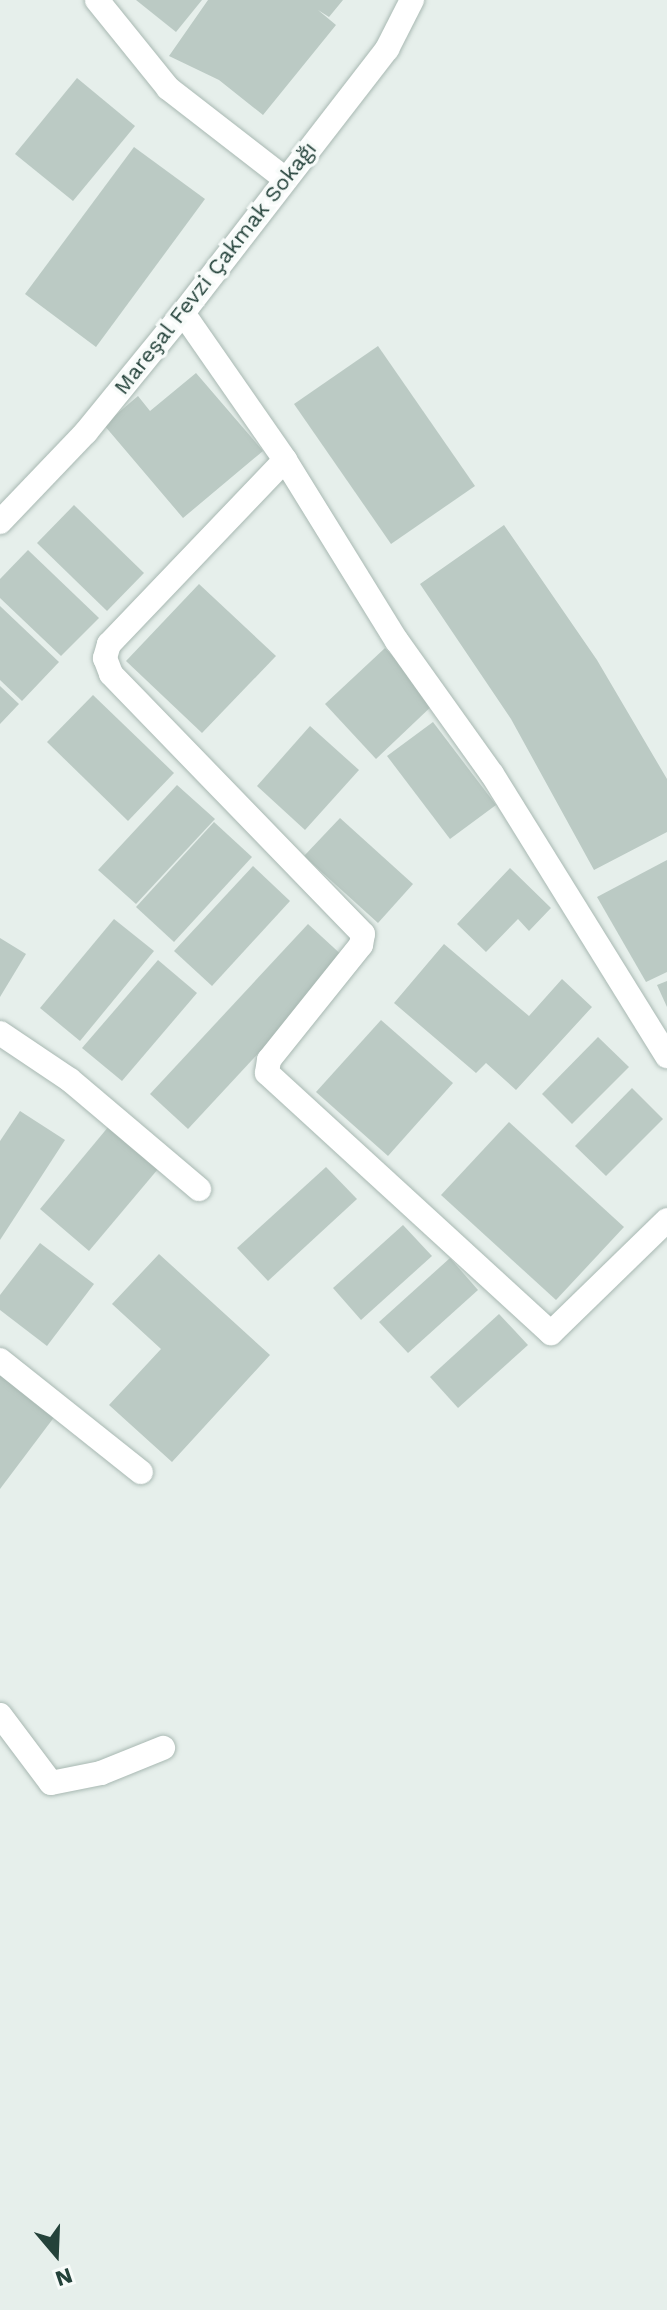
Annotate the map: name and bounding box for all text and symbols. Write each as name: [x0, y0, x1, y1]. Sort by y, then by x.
street label: Mareşal Fevzi Çakmak Sokağı: [108, 136, 322, 400]
north arrow: [16, 2214, 96, 2294]
text: N: [52, 2263, 76, 2292]

